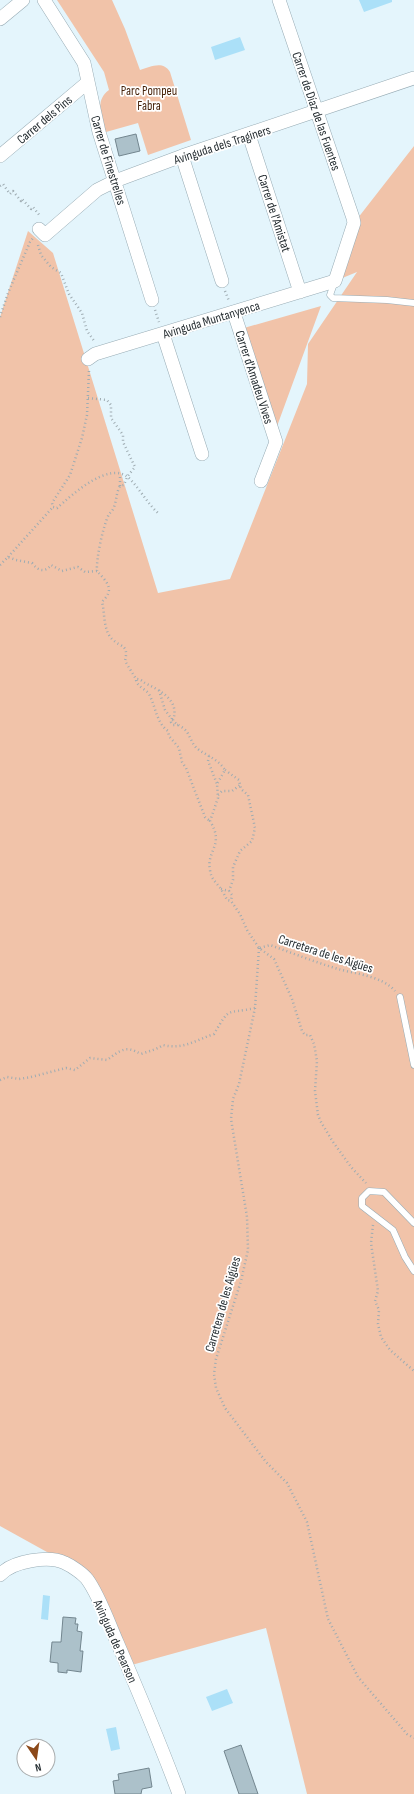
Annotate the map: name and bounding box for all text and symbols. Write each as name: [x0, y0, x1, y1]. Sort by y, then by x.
street label: Carrer de Díaz de las Fuentes: [288, 50, 344, 173]
park label: Parc Pompeu Fabra: [121, 83, 177, 114]
street label: Carrer dels Pins: [14, 92, 76, 148]
street label: Carrer de Finestrelles: [87, 114, 129, 207]
street label: Avinguda dels Traginers: [171, 122, 273, 168]
street label: Carrer de l'Amistat: [254, 172, 294, 254]
street label: Avinguda Muntanyenca: [160, 298, 262, 343]
street label: Carrer d'Amadeu Vives: [231, 329, 277, 426]
street label: Carretera de les Aigües: [276, 931, 375, 977]
street label: Carretera de les Aigües: [202, 1254, 244, 1354]
street label: Avinguda de Pearson: [89, 1597, 141, 1685]
north arrow: [16, 1738, 56, 1778]
text: N: [34, 1760, 42, 1774]

